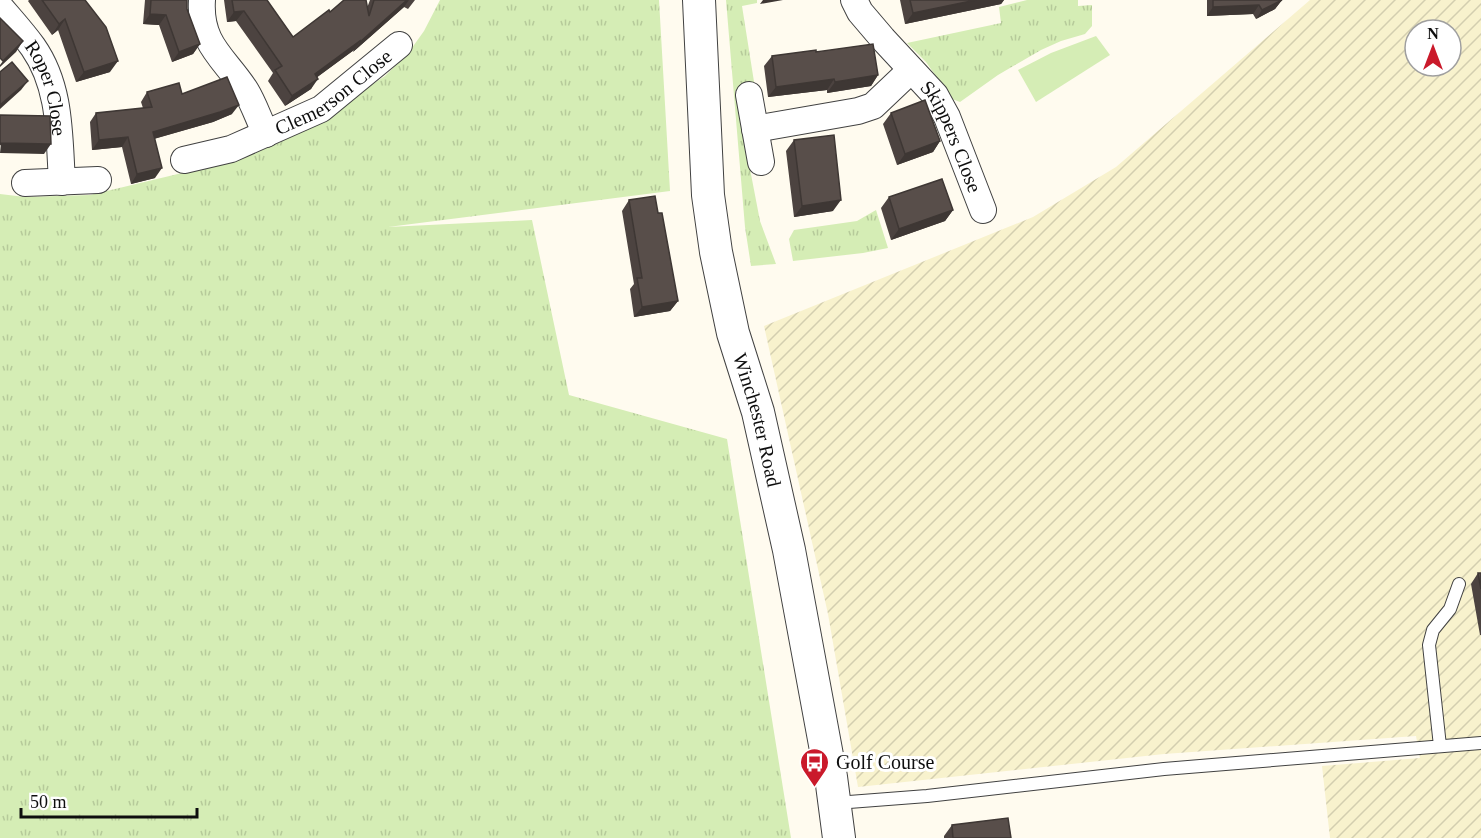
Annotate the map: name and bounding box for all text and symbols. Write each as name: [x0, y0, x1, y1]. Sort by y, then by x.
north arrow: [1403, 18, 1463, 78]
text: N: [1427, 25, 1439, 42]
street label: Roper Close: [21, 36, 70, 137]
street label: Clemerson Close: [271, 45, 396, 139]
street label: Skippers Close: [916, 76, 986, 196]
street label: Winchester Road: [729, 350, 785, 489]
bus stop icon: Golf Course: [799, 746, 831, 788]
place label: Golf Course: [836, 751, 934, 773]
scale bar: [21, 781, 196, 819]
text: 50 m: [30, 792, 67, 812]

